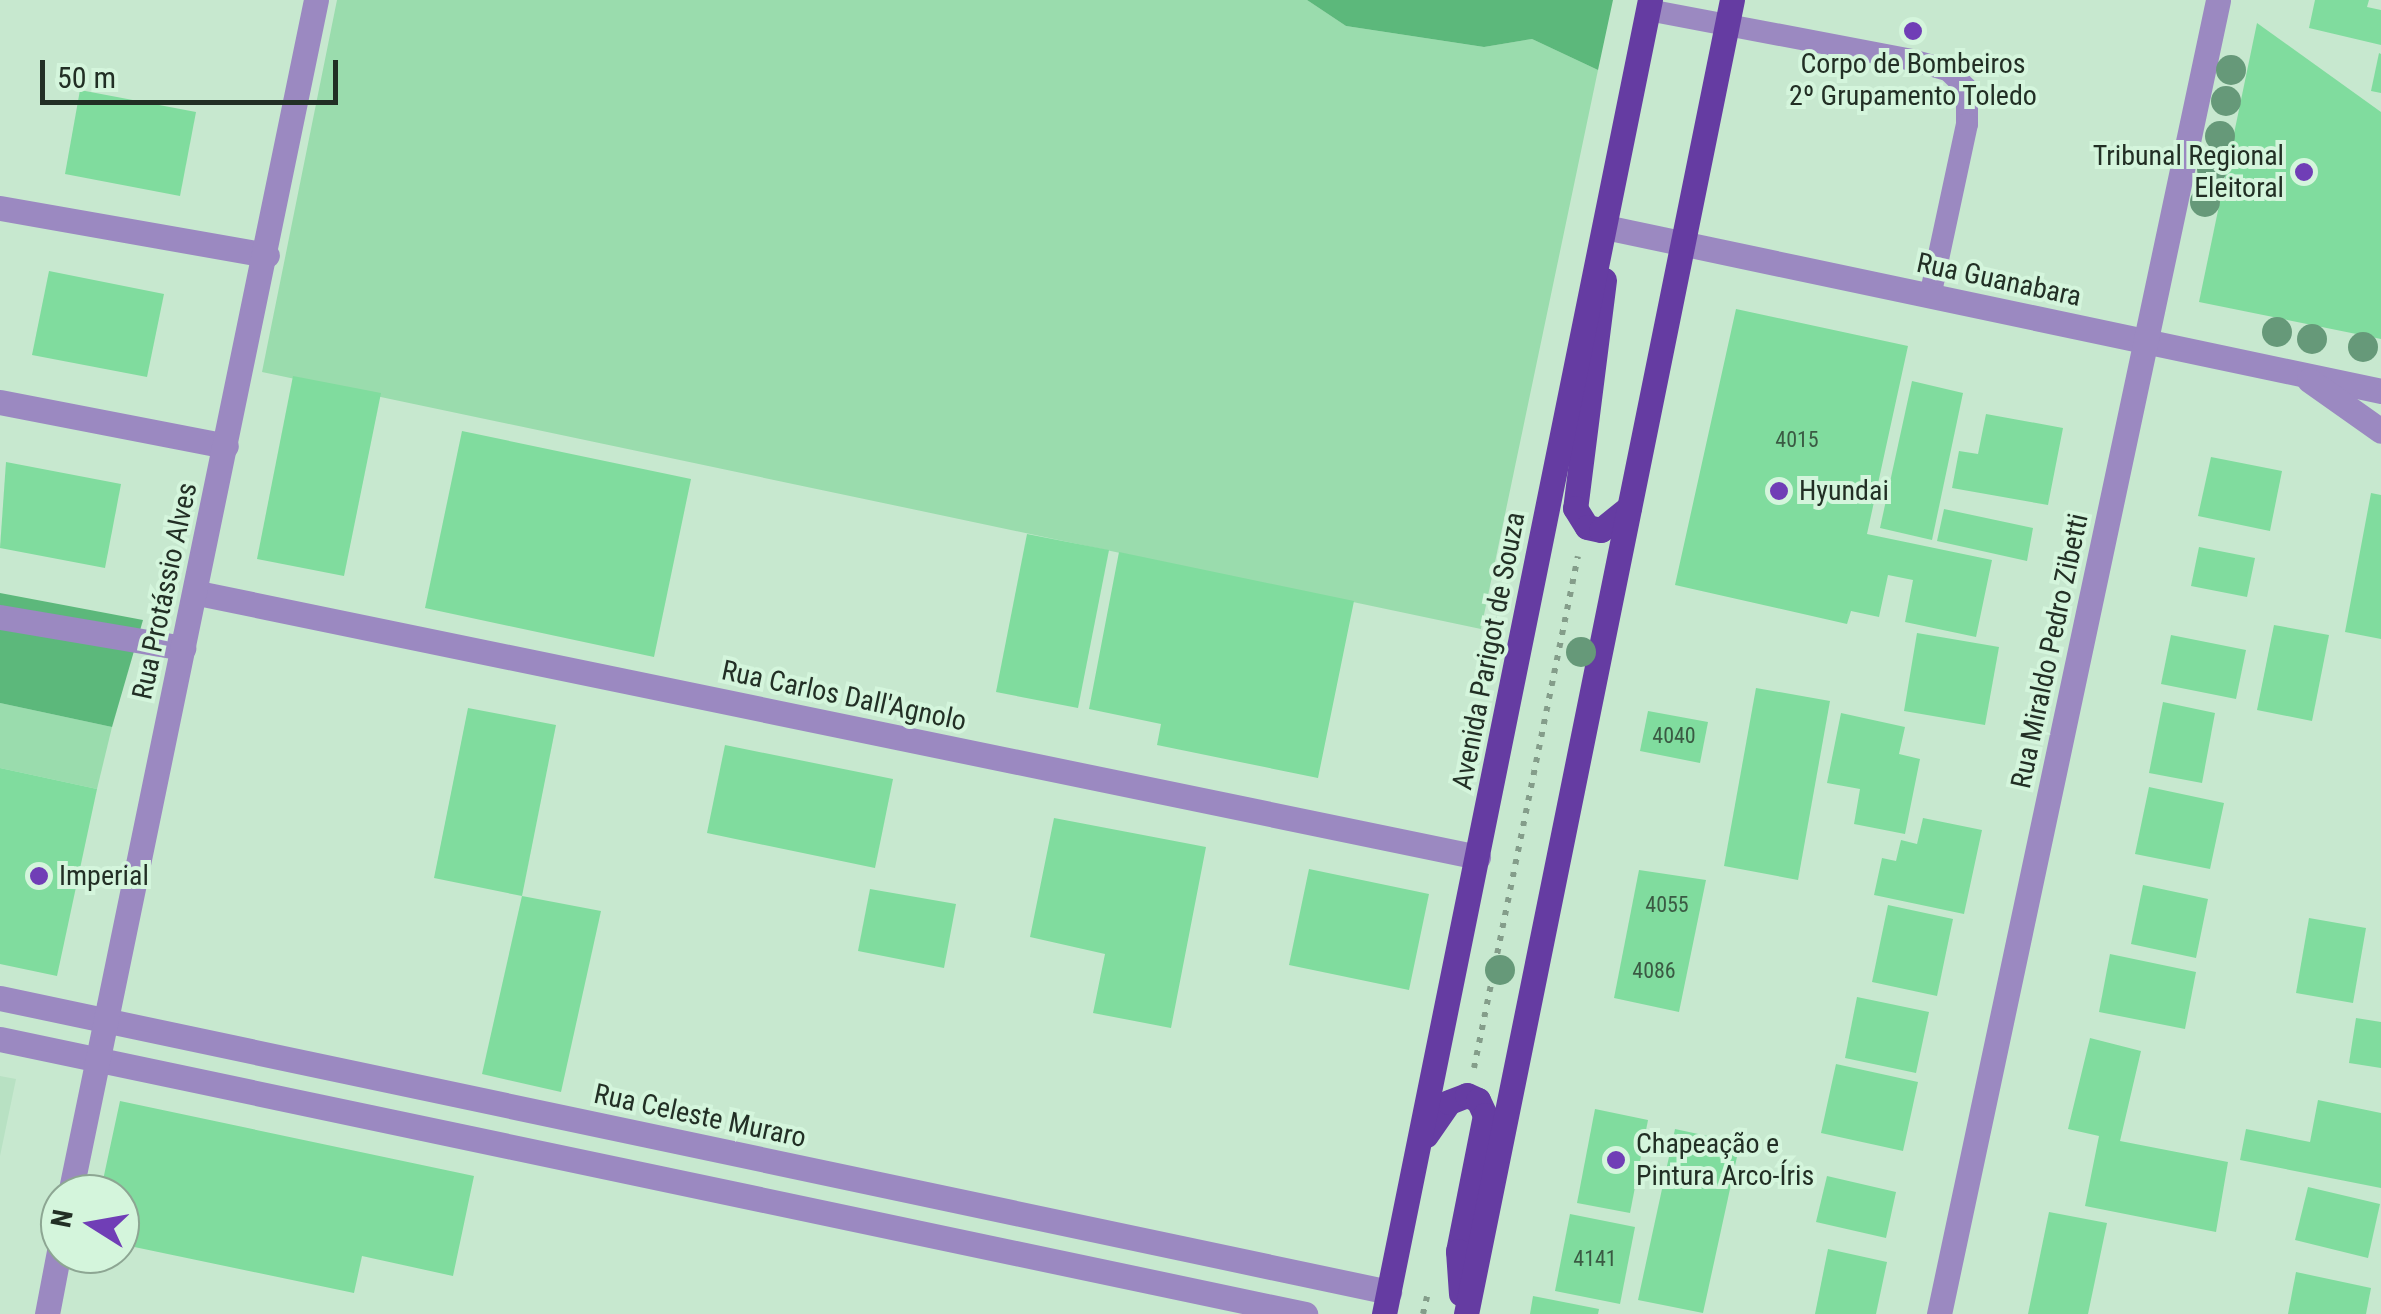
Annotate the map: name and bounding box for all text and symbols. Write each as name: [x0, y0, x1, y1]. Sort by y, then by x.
marker: Corpo de Bombeiros 2º Grupamento Toledo: [1902, 20, 1924, 42]
scale bar: [45, 40, 342, 102]
place label: Corpo de Bombeiros 2º Grupamento Toledo: [1789, 47, 2037, 113]
text: 50 m: [57, 60, 116, 95]
place label: Tribunal Regional Eleitoral: [2093, 139, 2284, 205]
marker: Tribunal Regional Eleitoral: [2293, 161, 2315, 183]
street label: Rua Guanabara: [1914, 246, 2084, 314]
house number: 4015: [1775, 427, 1819, 453]
place label: Hyundai: [1799, 474, 1889, 508]
street label: Rua Protássio Alves: [126, 480, 204, 702]
marker: Hyundai: [1768, 480, 1790, 502]
street label: Avenida Parigot de Souza: [1446, 510, 1532, 792]
street label: Rua Miraldo Pedro Zibetti: [2004, 511, 2096, 791]
street label: Rua Carlos Dall'Agnolo: [719, 654, 969, 738]
house number: 4040: [1652, 723, 1696, 749]
place label: Imperial: [59, 859, 149, 893]
marker: Imperial: [28, 865, 50, 887]
house number: 4055: [1645, 892, 1689, 918]
house number: 4086: [1632, 958, 1676, 984]
street label: Rua Celeste Muraro: [591, 1077, 809, 1155]
place label: Chapeação e Pintura Arco-Íris: [1636, 1127, 1814, 1193]
marker: Chapeação e Pintura Arco-Íris: [1605, 1149, 1627, 1171]
north arrow: [40, 1174, 140, 1274]
text: N: [44, 1207, 80, 1230]
house number: 4141: [1573, 1246, 1617, 1272]

